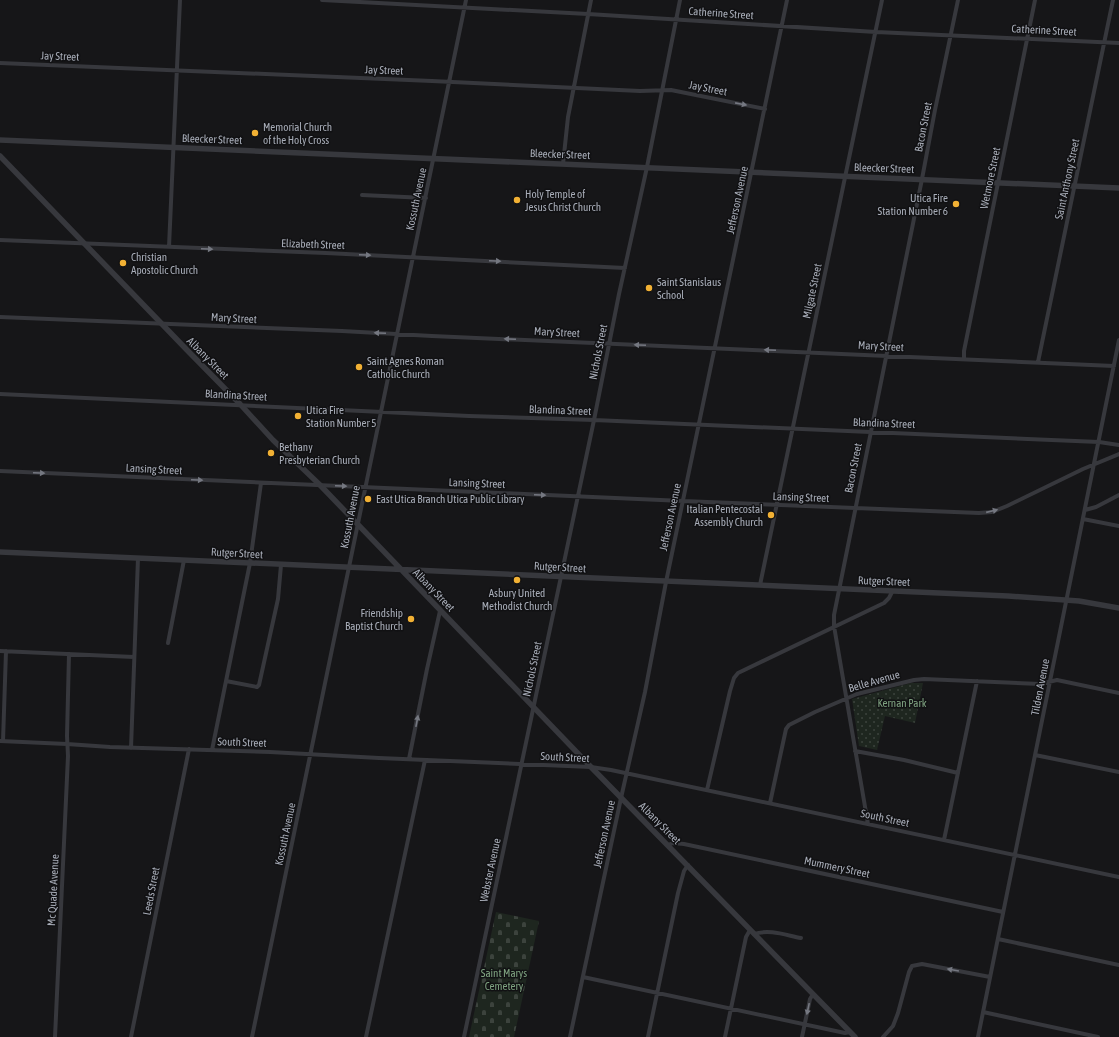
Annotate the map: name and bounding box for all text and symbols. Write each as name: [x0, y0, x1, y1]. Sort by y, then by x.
street label: Catherine Street: [688, 5, 754, 21]
street label: Catherine Street: [1011, 22, 1077, 38]
street label: Jay Street: [40, 49, 80, 63]
street label: Jay Street: [364, 63, 404, 77]
street label: Jay Street: [688, 78, 728, 98]
one-way arrow: [735, 101, 747, 107]
street label: Bacon Street: [912, 101, 934, 153]
place label: Memorial Church of the Holy Cross: [263, 121, 332, 146]
marker: Memorial Church of the Holy Cross: [250, 128, 260, 138]
street label: Bleecker Street: [182, 132, 242, 146]
street label: Saint Anthony Street: [1053, 138, 1081, 220]
street label: Wetmore Street: [978, 146, 1002, 210]
street label: Bleecker Street: [530, 147, 590, 161]
street label: Bleecker Street: [854, 161, 914, 175]
street label: Jefferson Avenue: [724, 165, 750, 235]
street label: Kossuth Avenue: [403, 167, 429, 231]
place label: Holy Temple of Jesus Christ Church: [525, 188, 601, 213]
place label: Utica Fire Station Number 6: [878, 192, 948, 217]
marker: Holy Temple of Jesus Christ Church: [512, 195, 522, 205]
marker: Utica Fire Station Number 6: [951, 199, 961, 209]
street label: Elizabeth Street: [281, 237, 345, 251]
one-way arrow: [201, 245, 213, 252]
place label: Christian Apostolic Church: [131, 251, 198, 276]
one-way arrow: [359, 252, 372, 258]
marker: Christian Apostolic Church: [118, 258, 128, 268]
one-way arrow: [489, 258, 502, 264]
street label: Milgate Street: [800, 262, 824, 320]
place label: Saint Stanislaus School: [657, 276, 721, 301]
marker: Saint Stanislaus School: [644, 283, 654, 293]
street label: Mary Street: [211, 311, 257, 325]
street label: Nichols Street: [587, 323, 609, 381]
street label: Mary Street: [534, 325, 580, 339]
one-way arrow: [374, 330, 386, 337]
street label: Albany Street: [185, 335, 231, 381]
one-way arrow: [504, 336, 516, 343]
street label: Mary Street: [858, 339, 904, 353]
one-way arrow: [633, 342, 646, 348]
one-way arrow: [764, 347, 776, 354]
place label: Saint Agnes Roman Catholic Church: [367, 355, 444, 380]
marker: Saint Agnes Roman Catholic Church: [354, 362, 364, 372]
street label: Blandina Street: [205, 387, 267, 403]
street label: Blandina Street: [529, 403, 591, 417]
place label: Utica Fire Station Number 5: [306, 404, 376, 429]
marker: Utica Fire Station Number 5: [293, 411, 303, 421]
street label: Blandina Street: [853, 416, 915, 430]
place label: Bethany Presbyterian Church: [279, 441, 360, 466]
street label: Bacon Street: [842, 442, 864, 494]
marker: Bethany Presbyterian Church: [266, 448, 276, 458]
street label: Lansing Street: [125, 462, 183, 476]
one-way arrow: [33, 469, 45, 476]
one-way arrow: [191, 476, 203, 483]
street label: Lansing Street: [448, 476, 506, 490]
street label: Jefferson Avenue: [657, 482, 683, 552]
one-way arrow: [335, 483, 347, 490]
street label: Kossuth Avenue: [338, 484, 362, 550]
street label: Lansing Street: [772, 490, 830, 504]
one-way arrow: [534, 492, 547, 498]
place label: East Utica Branch Utica Public Library: [376, 493, 525, 505]
marker: East Utica Branch Utica Public Library: [363, 494, 373, 504]
place label: Italian Pentecostal Assembly Church: [687, 503, 763, 528]
one-way arrow: [986, 507, 999, 513]
marker: Italian Pentecostal Assembly Church: [766, 510, 776, 520]
street label: Rutger Street: [211, 546, 263, 560]
street label: Rutger Street: [534, 560, 586, 574]
street label: Albany Street: [411, 566, 457, 614]
street label: Rutger Street: [858, 574, 910, 588]
marker: Asbury United Methodist Church: [512, 575, 522, 585]
place label: Asbury United Methodist Church: [482, 587, 552, 612]
place label: Friendship Baptist Church: [345, 607, 403, 632]
marker: Friendship Baptist Church: [406, 614, 416, 624]
street label: Nichols Street: [520, 640, 544, 698]
street label: Tilden Avenue: [1029, 658, 1051, 716]
street label: Belle Avenue: [847, 668, 901, 694]
park label: Kernan Park: [877, 697, 927, 709]
one-way arrow: [414, 715, 420, 727]
street label: South Street: [217, 735, 267, 749]
street label: South Street: [540, 750, 590, 764]
street label: Jefferson Avenue: [591, 799, 617, 869]
street label: Albany Street: [637, 800, 683, 846]
street label: Kossuth Avenue: [272, 802, 298, 866]
street label: South Street: [860, 807, 910, 829]
street label: Webster Avenue: [477, 837, 503, 903]
street label: Mc Quade Avenue: [45, 854, 61, 926]
street label: Mummery Street: [803, 854, 871, 880]
street label: Leeds Street: [140, 866, 162, 916]
park label: Saint Marys Cemetery: [481, 967, 527, 992]
one-way arrow: [947, 967, 959, 973]
one-way arrow: [804, 1003, 810, 1015]

